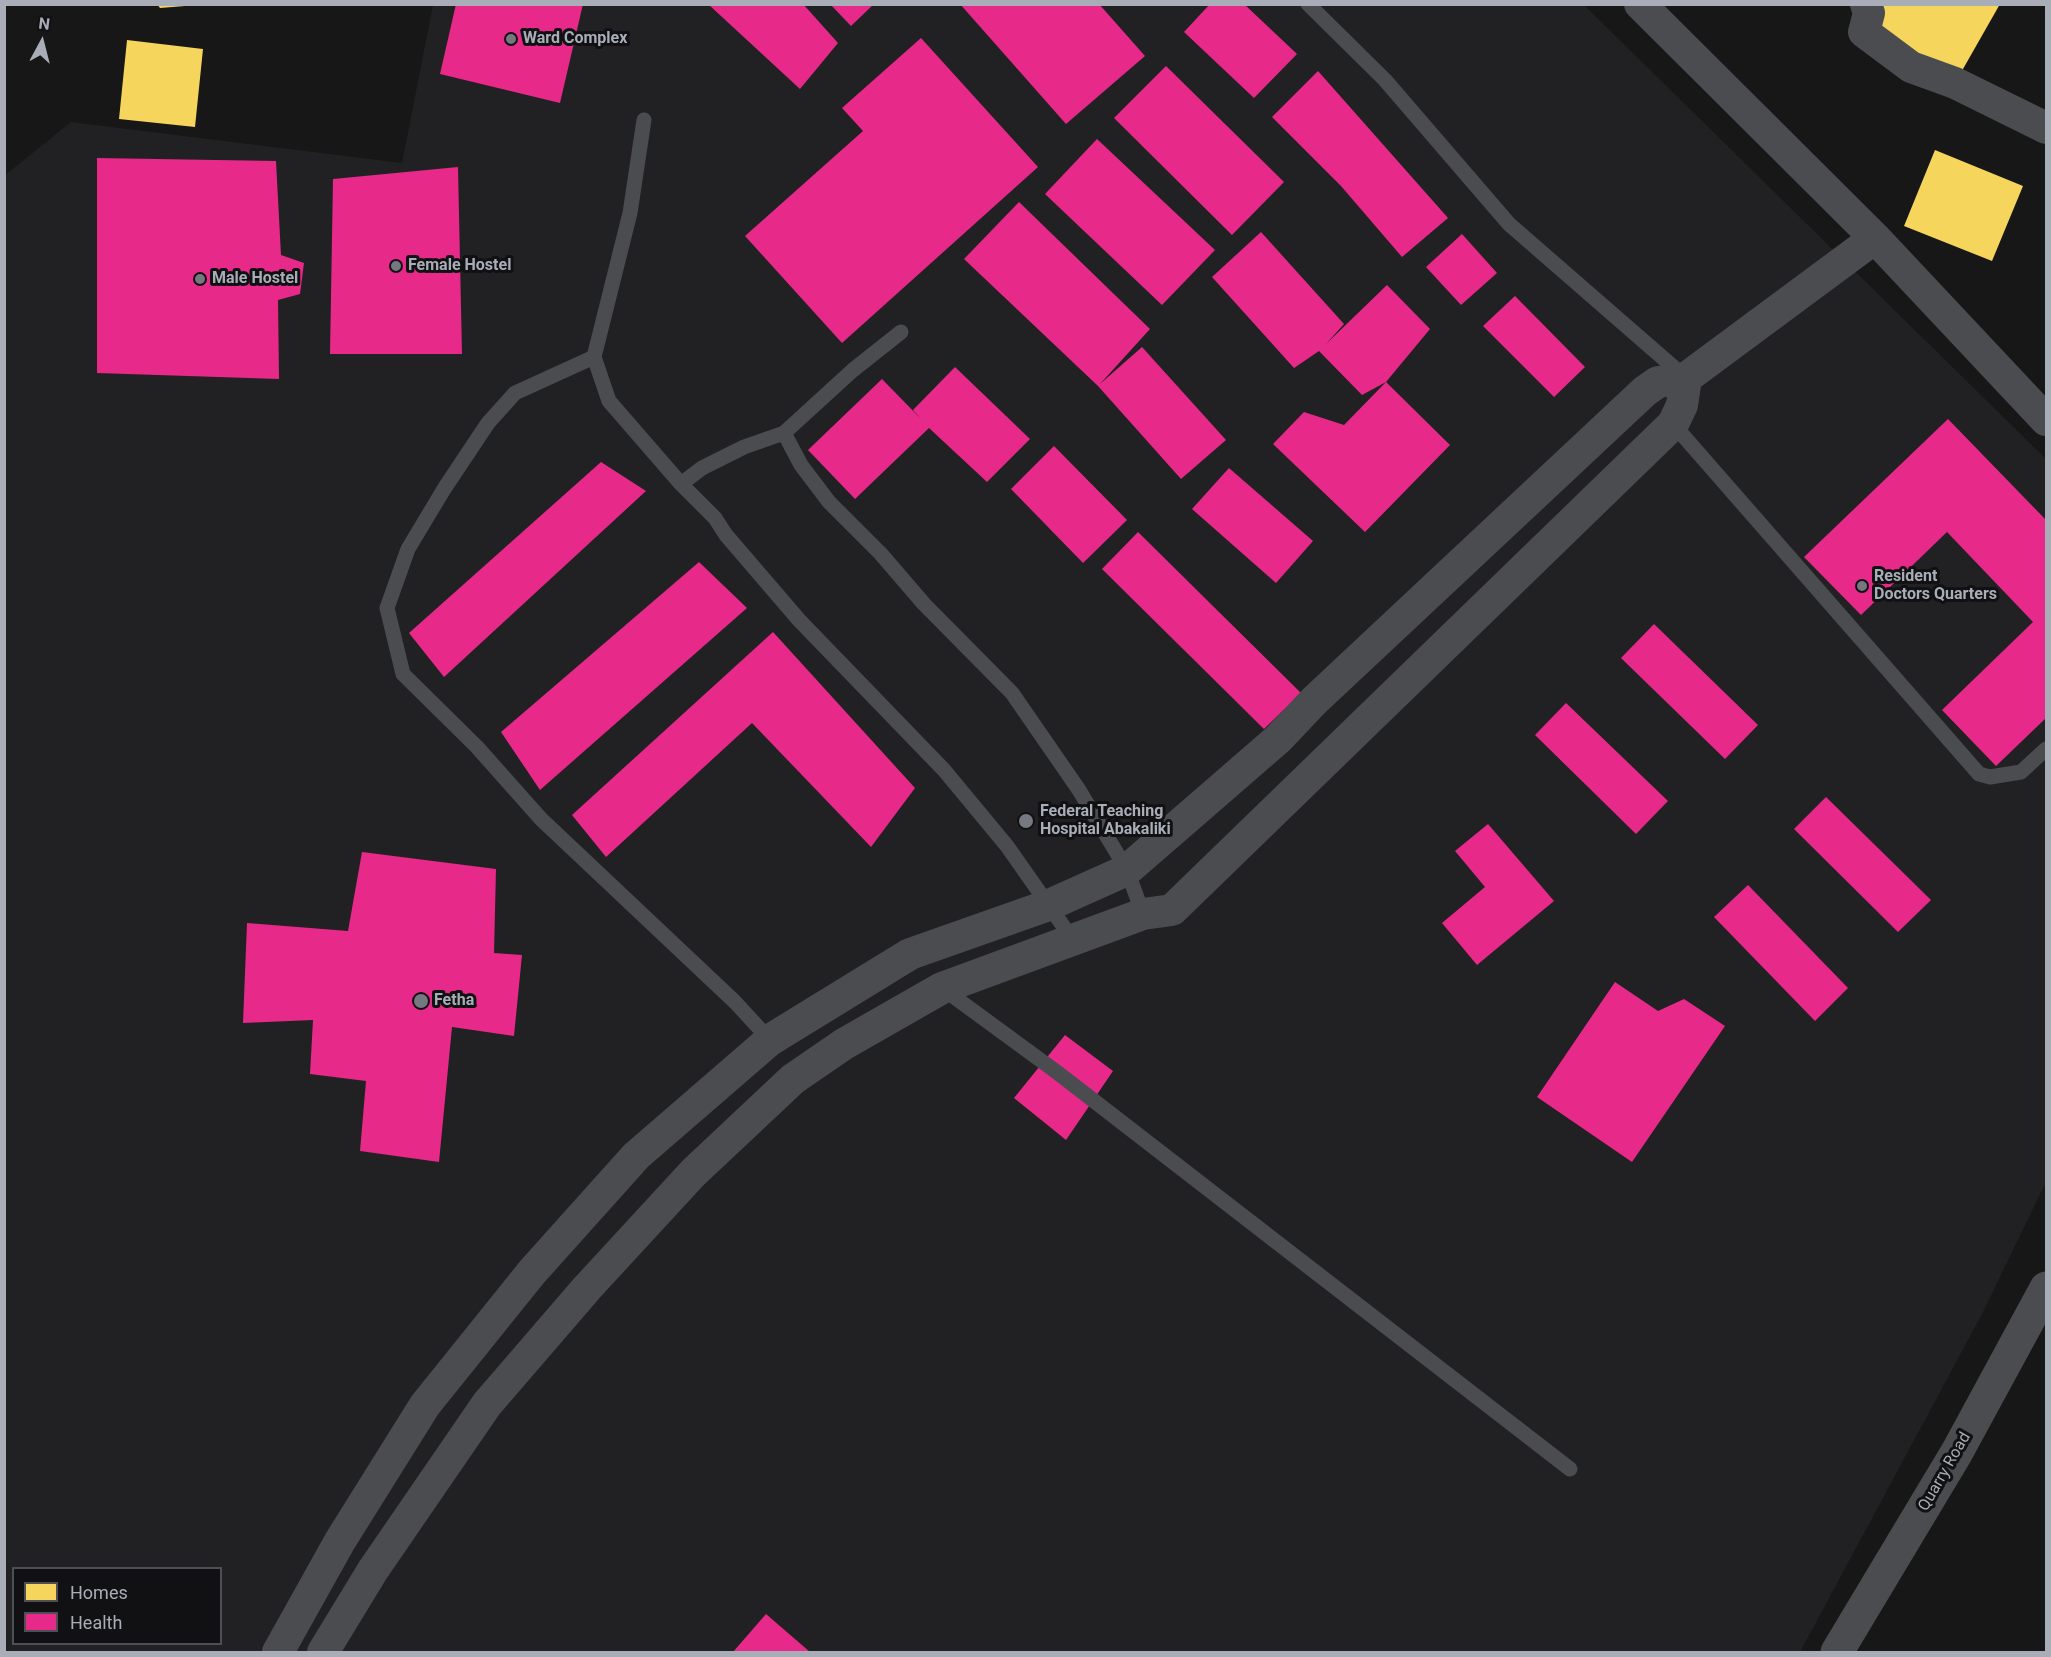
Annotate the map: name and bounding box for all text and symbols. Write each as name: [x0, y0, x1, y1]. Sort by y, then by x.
north arrow: [12, 12, 72, 72]
text: N: [37, 14, 51, 34]
place label: Ward Complex: [523, 29, 627, 49]
marker: Ward Complex: [504, 32, 518, 46]
place label: Female Hostel: [408, 256, 511, 276]
marker: Female Hostel: [389, 259, 403, 273]
place label: Male Hostel: [212, 269, 298, 289]
marker: Male Hostel: [193, 272, 207, 286]
place label: Resident Doctors Quarters: [1874, 567, 1997, 605]
marker: Resident Doctors Quarters: [1855, 579, 1869, 593]
place label: Federal Teaching Hospital Abakaliki: [1040, 802, 1171, 840]
marker: Federal Teaching Hospital Abakaliki: [1017, 812, 1035, 830]
place label: Fetha: [434, 991, 474, 1011]
marker: Fetha: [412, 992, 430, 1010]
street label: Quarry Road: [1915, 1429, 1975, 1515]
legend: [12, 1567, 222, 1645]
text: Homes: [70, 1582, 128, 1603]
text: Health: [70, 1612, 122, 1633]

